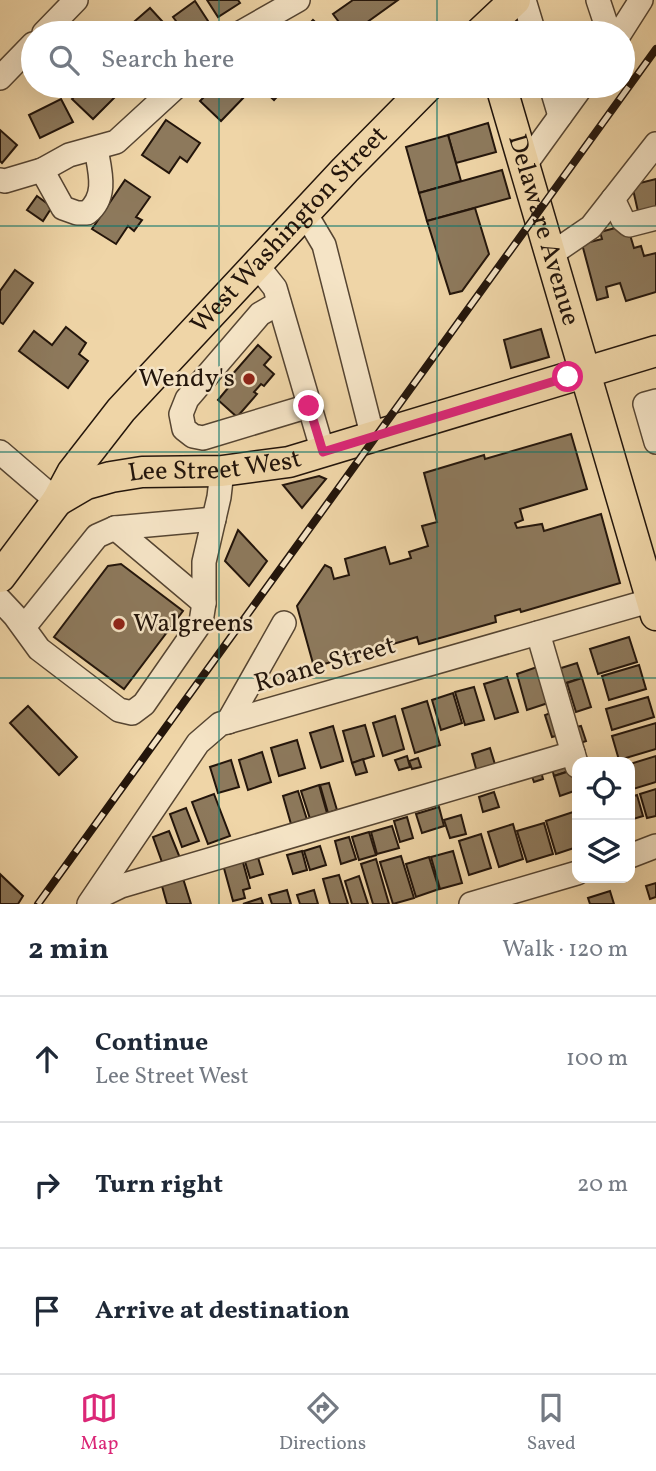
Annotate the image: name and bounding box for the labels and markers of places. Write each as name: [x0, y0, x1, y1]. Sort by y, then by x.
place label: Wendy's: [138, 361, 235, 397]
marker: Wendy's: [241, 371, 257, 387]
place label: Walgreens: [133, 606, 253, 642]
marker: Walgreens: [111, 616, 127, 632]

